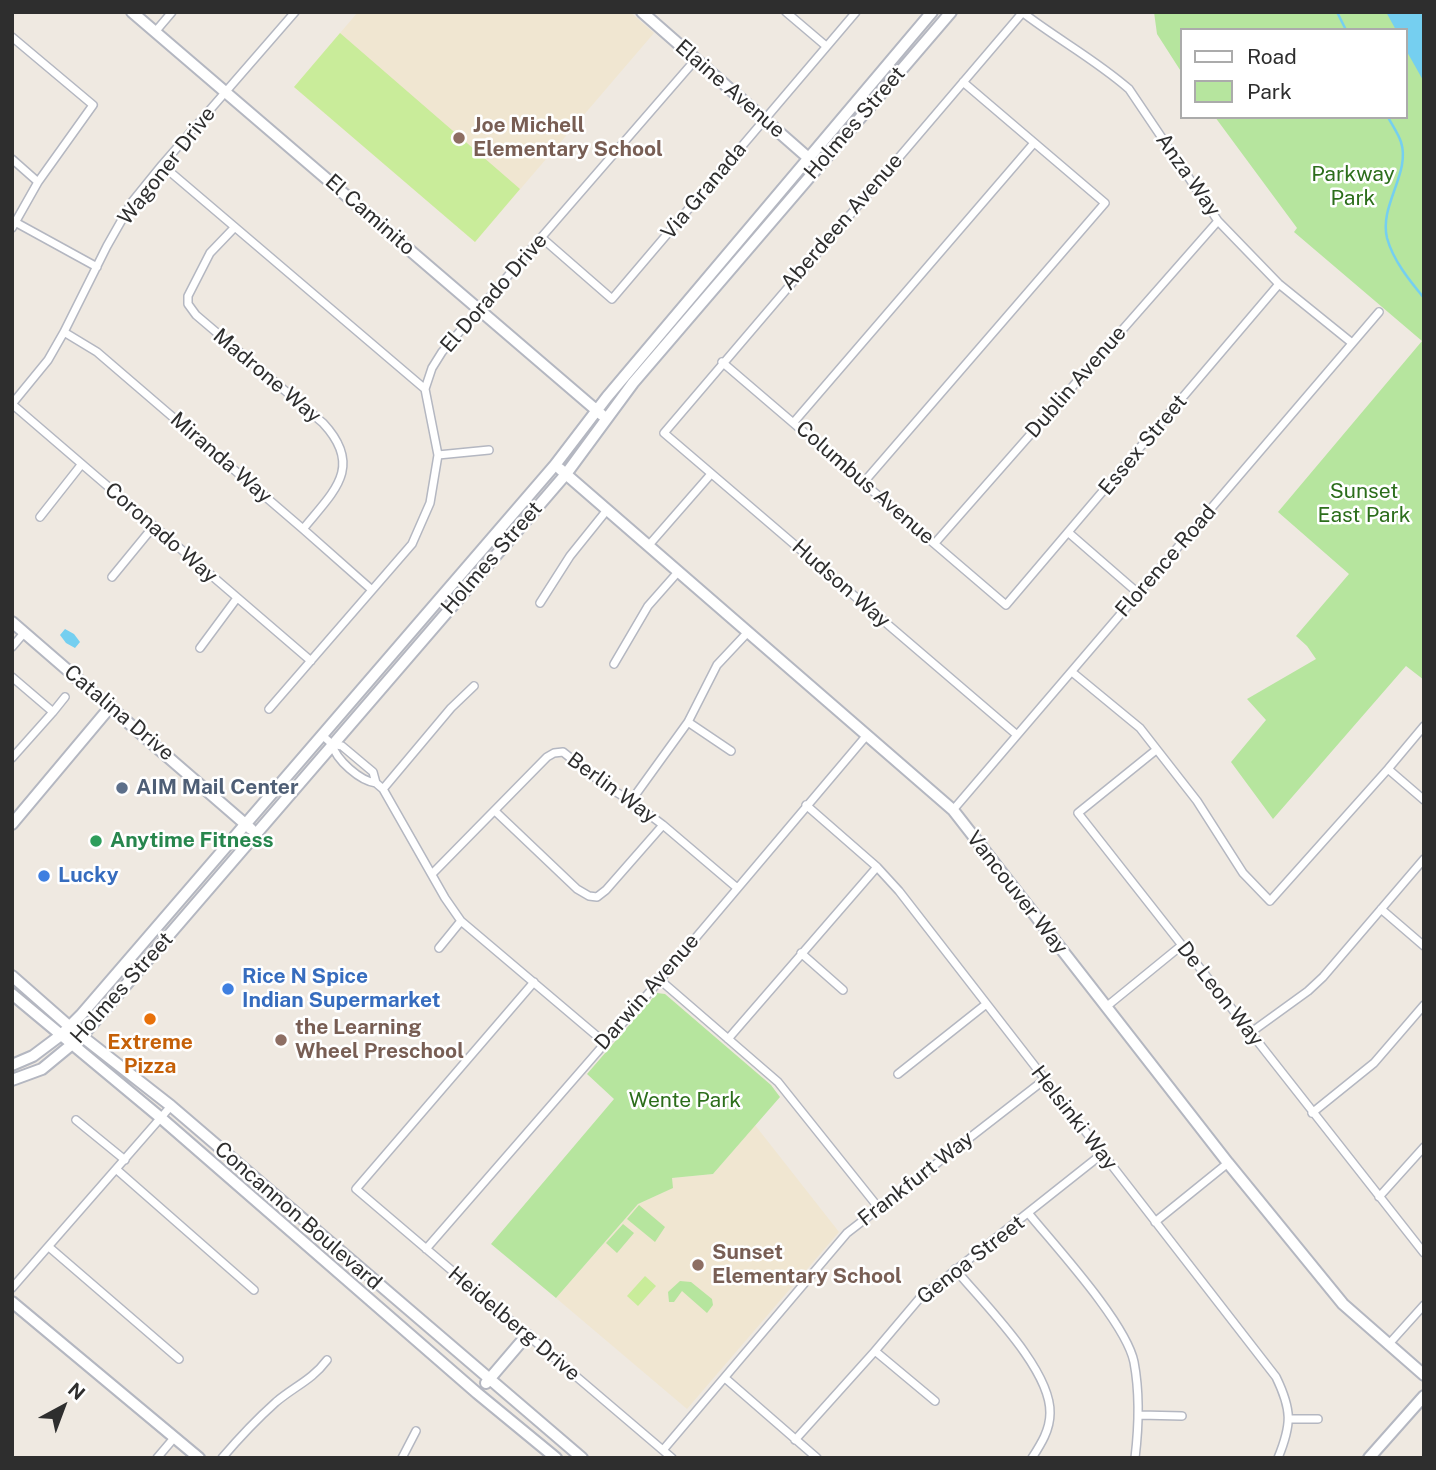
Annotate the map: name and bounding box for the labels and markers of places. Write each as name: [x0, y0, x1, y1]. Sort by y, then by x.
place label: Joe Michell Elementary School: [473, 113, 663, 163]
marker: Joe Michell Elementary School: [451, 130, 467, 146]
place label: AIM Mail Center: [136, 775, 299, 801]
marker: AIM Mail Center: [114, 780, 130, 796]
place label: Anytime Fitness: [110, 828, 273, 854]
marker: Anytime Fitness: [88, 833, 104, 849]
place label: Lucky: [58, 863, 119, 889]
marker: Lucky: [36, 868, 52, 884]
place label: Rice N Spice Indian Supermarket: [242, 964, 440, 1014]
marker: Rice N Spice Indian Supermarket: [220, 981, 236, 997]
marker: Extreme Pizza: [142, 1011, 158, 1027]
place label: the Learning Wheel Preschool: [295, 1015, 464, 1065]
place label: Extreme Pizza: [107, 1030, 193, 1080]
marker: the Learning Wheel Preschool: [273, 1032, 289, 1048]
place label: Sunset Elementary School: [712, 1240, 902, 1290]
marker: Sunset Elementary School: [690, 1257, 706, 1273]

